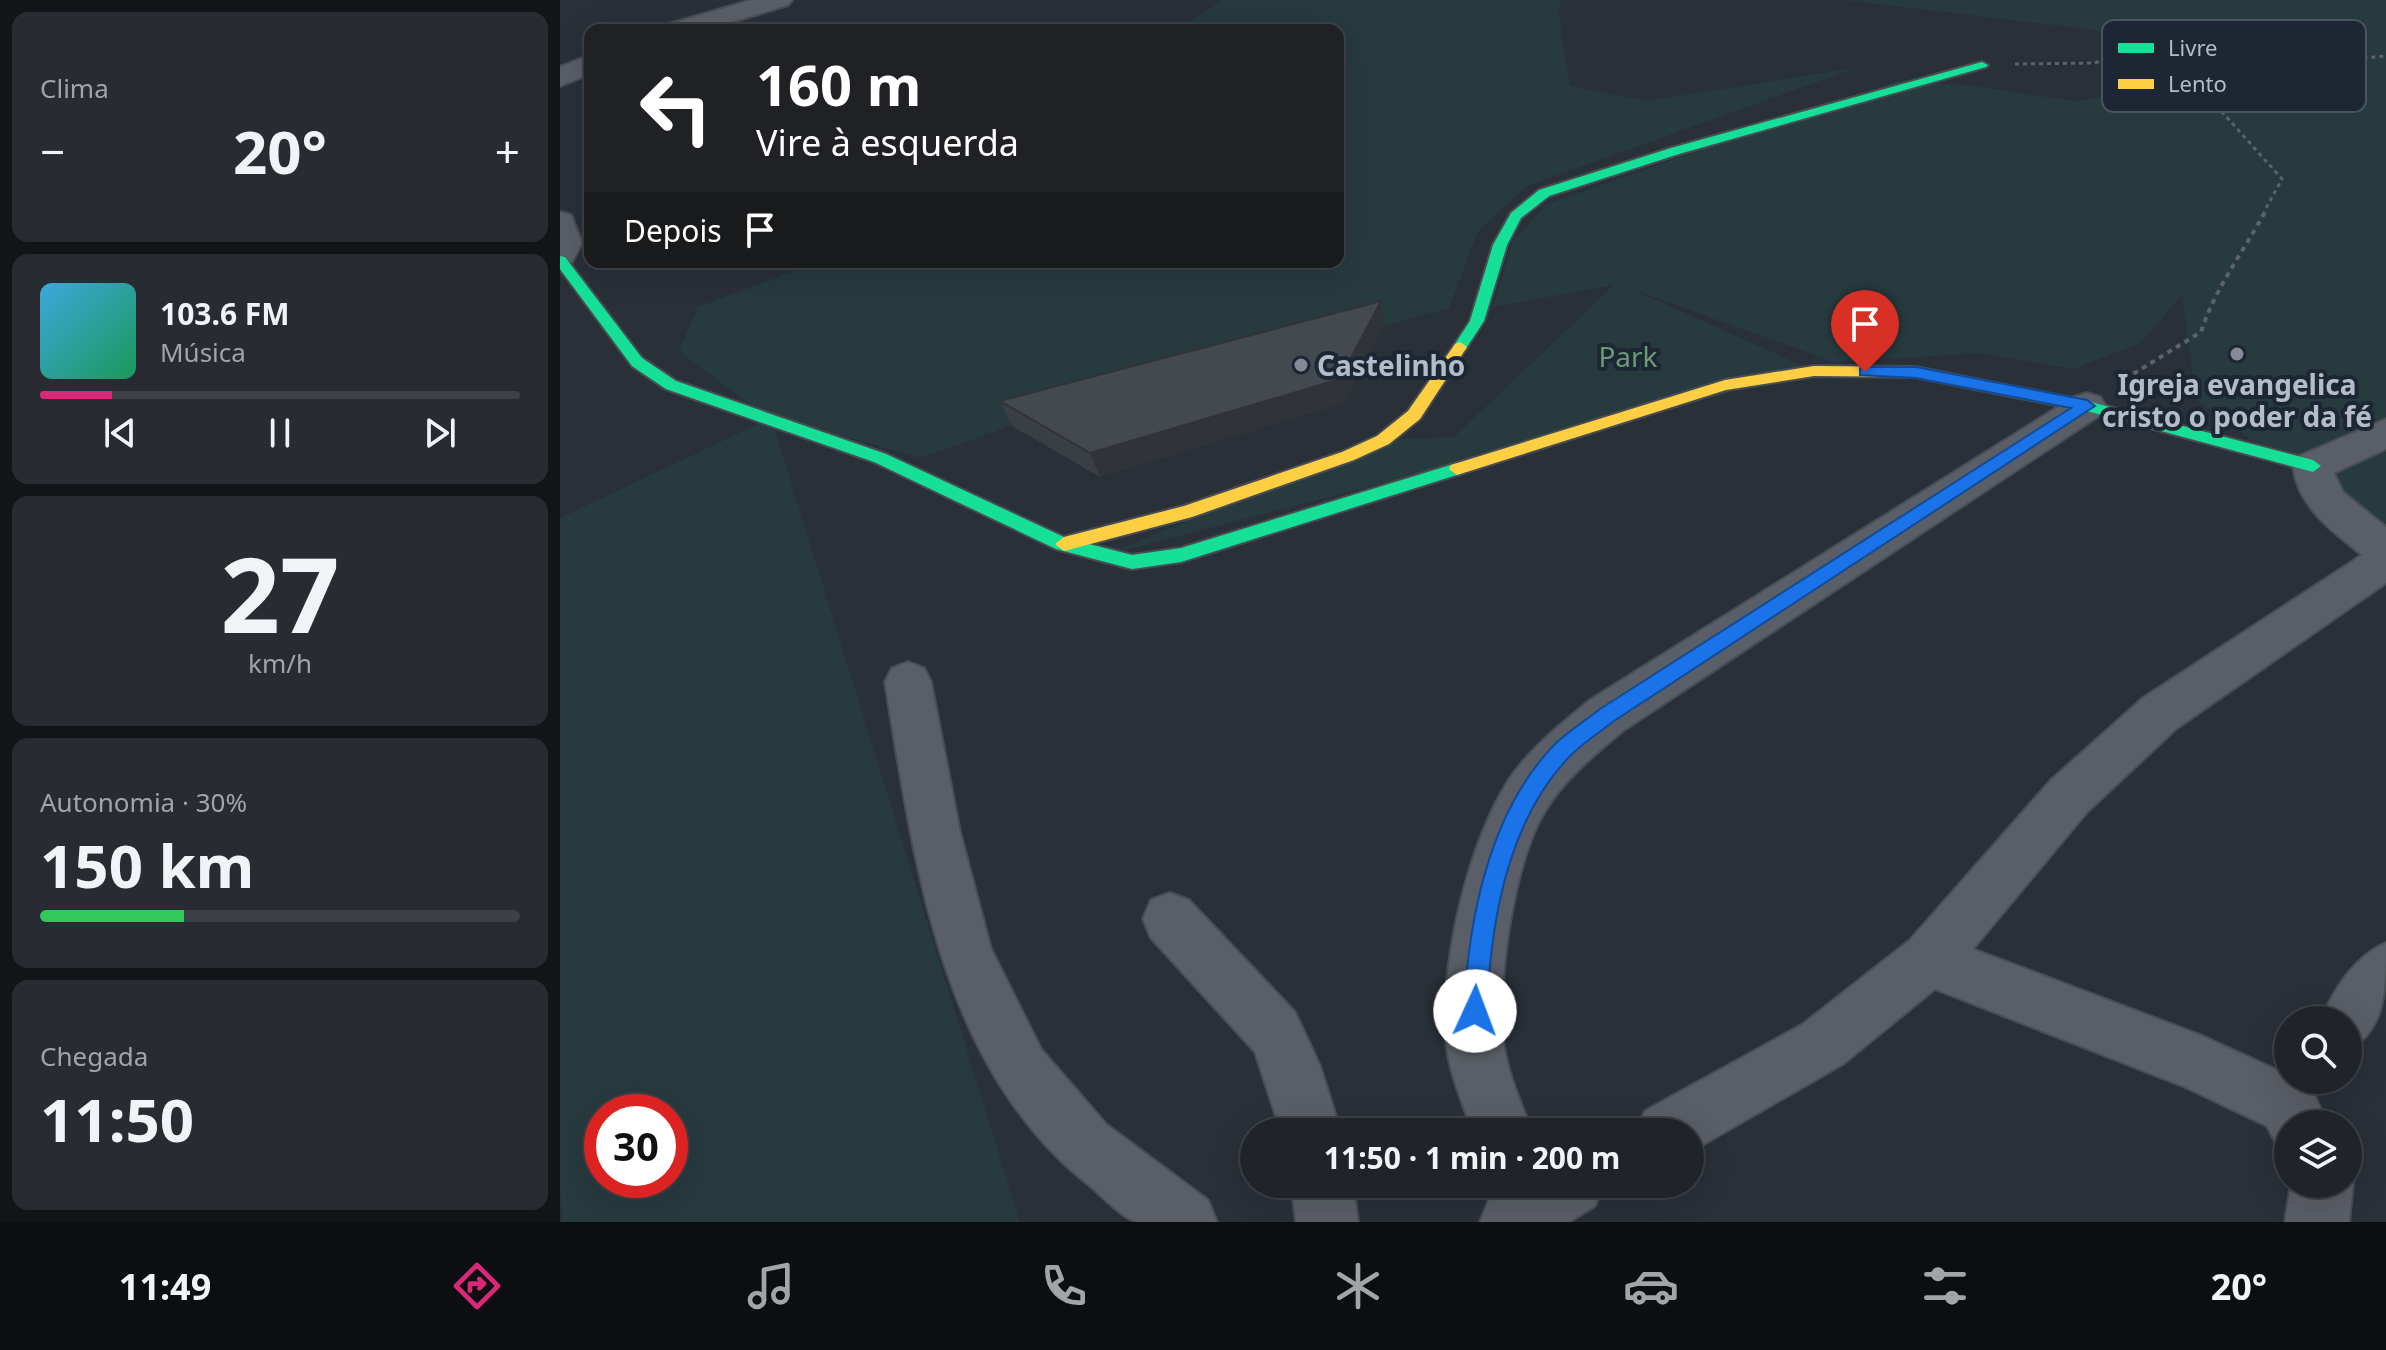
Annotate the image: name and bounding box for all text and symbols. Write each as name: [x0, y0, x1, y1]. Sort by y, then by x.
legend: [2102, 20, 2366, 112]
text: Livre: [2168, 32, 2217, 62]
text: 160 m: [756, 46, 921, 122]
icon: left: [624, 56, 728, 160]
text: Lento: [2168, 68, 2227, 98]
text: Clima: [40, 70, 109, 106]
text: 20°: [233, 110, 327, 192]
text: Vire à esquerda: [756, 118, 1019, 167]
text: −: [40, 121, 65, 181]
text: +: [495, 121, 520, 181]
icon: arrive: [738, 208, 782, 252]
text: Depois: [624, 210, 722, 251]
pin: [1831, 290, 1899, 372]
text: 103.6 FM: [160, 293, 290, 334]
icon: arrive: [1843, 302, 1887, 346]
text: Música: [160, 334, 246, 370]
park label: Park: [1598, 337, 1658, 375]
marker: Igreja evangelica cristo o poder da fé: [2228, 345, 2246, 363]
place label: Castelinho: [1317, 346, 1465, 384]
marker: Castelinho: [1292, 356, 1310, 374]
place label: Igreja evangelica cristo o poder da fé: [2102, 365, 2372, 435]
icon: previous: [98, 411, 142, 455]
icon: pause: [258, 411, 302, 455]
icon: next: [418, 411, 462, 455]
text: 27: [221, 522, 339, 663]
text: km/h: [248, 645, 312, 681]
text: Autonomia · 30%: [40, 784, 247, 820]
text: 150 km: [40, 824, 254, 906]
position arrow: [1433, 969, 1517, 1053]
map controls: [2274, 1006, 2362, 1198]
button: search: [2274, 1006, 2362, 1094]
text: Chegada: [40, 1038, 148, 1074]
text: 11:50: [40, 1078, 194, 1160]
speed limit sign: 30: [584, 1094, 688, 1198]
button: layers: [2274, 1110, 2362, 1198]
text: 11:50 · 1 min · 200 m: [1324, 1137, 1620, 1178]
icon: directions: [449, 1258, 505, 1314]
icon: music: [743, 1258, 799, 1314]
icon: phone: [1036, 1258, 1092, 1314]
icon: climate: [1330, 1258, 1386, 1314]
icon: car: [1623, 1258, 1679, 1314]
icon: filters: [1917, 1258, 1973, 1314]
text: 11:49: [119, 1262, 211, 1311]
text: 20°: [2211, 1262, 2267, 1311]

